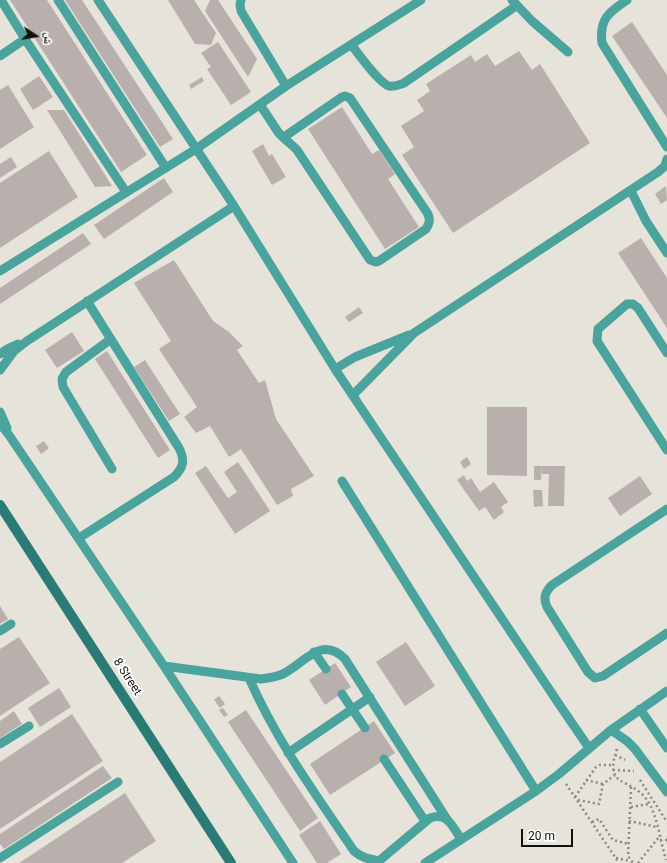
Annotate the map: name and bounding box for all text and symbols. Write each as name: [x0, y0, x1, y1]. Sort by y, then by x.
north arrow: [16, 16, 56, 56]
text: ش: [41, 32, 56, 46]
street label: 8 Street: [110, 656, 144, 698]
scale bar: [523, 821, 575, 847]
text: 20 m: [528, 829, 555, 843]

